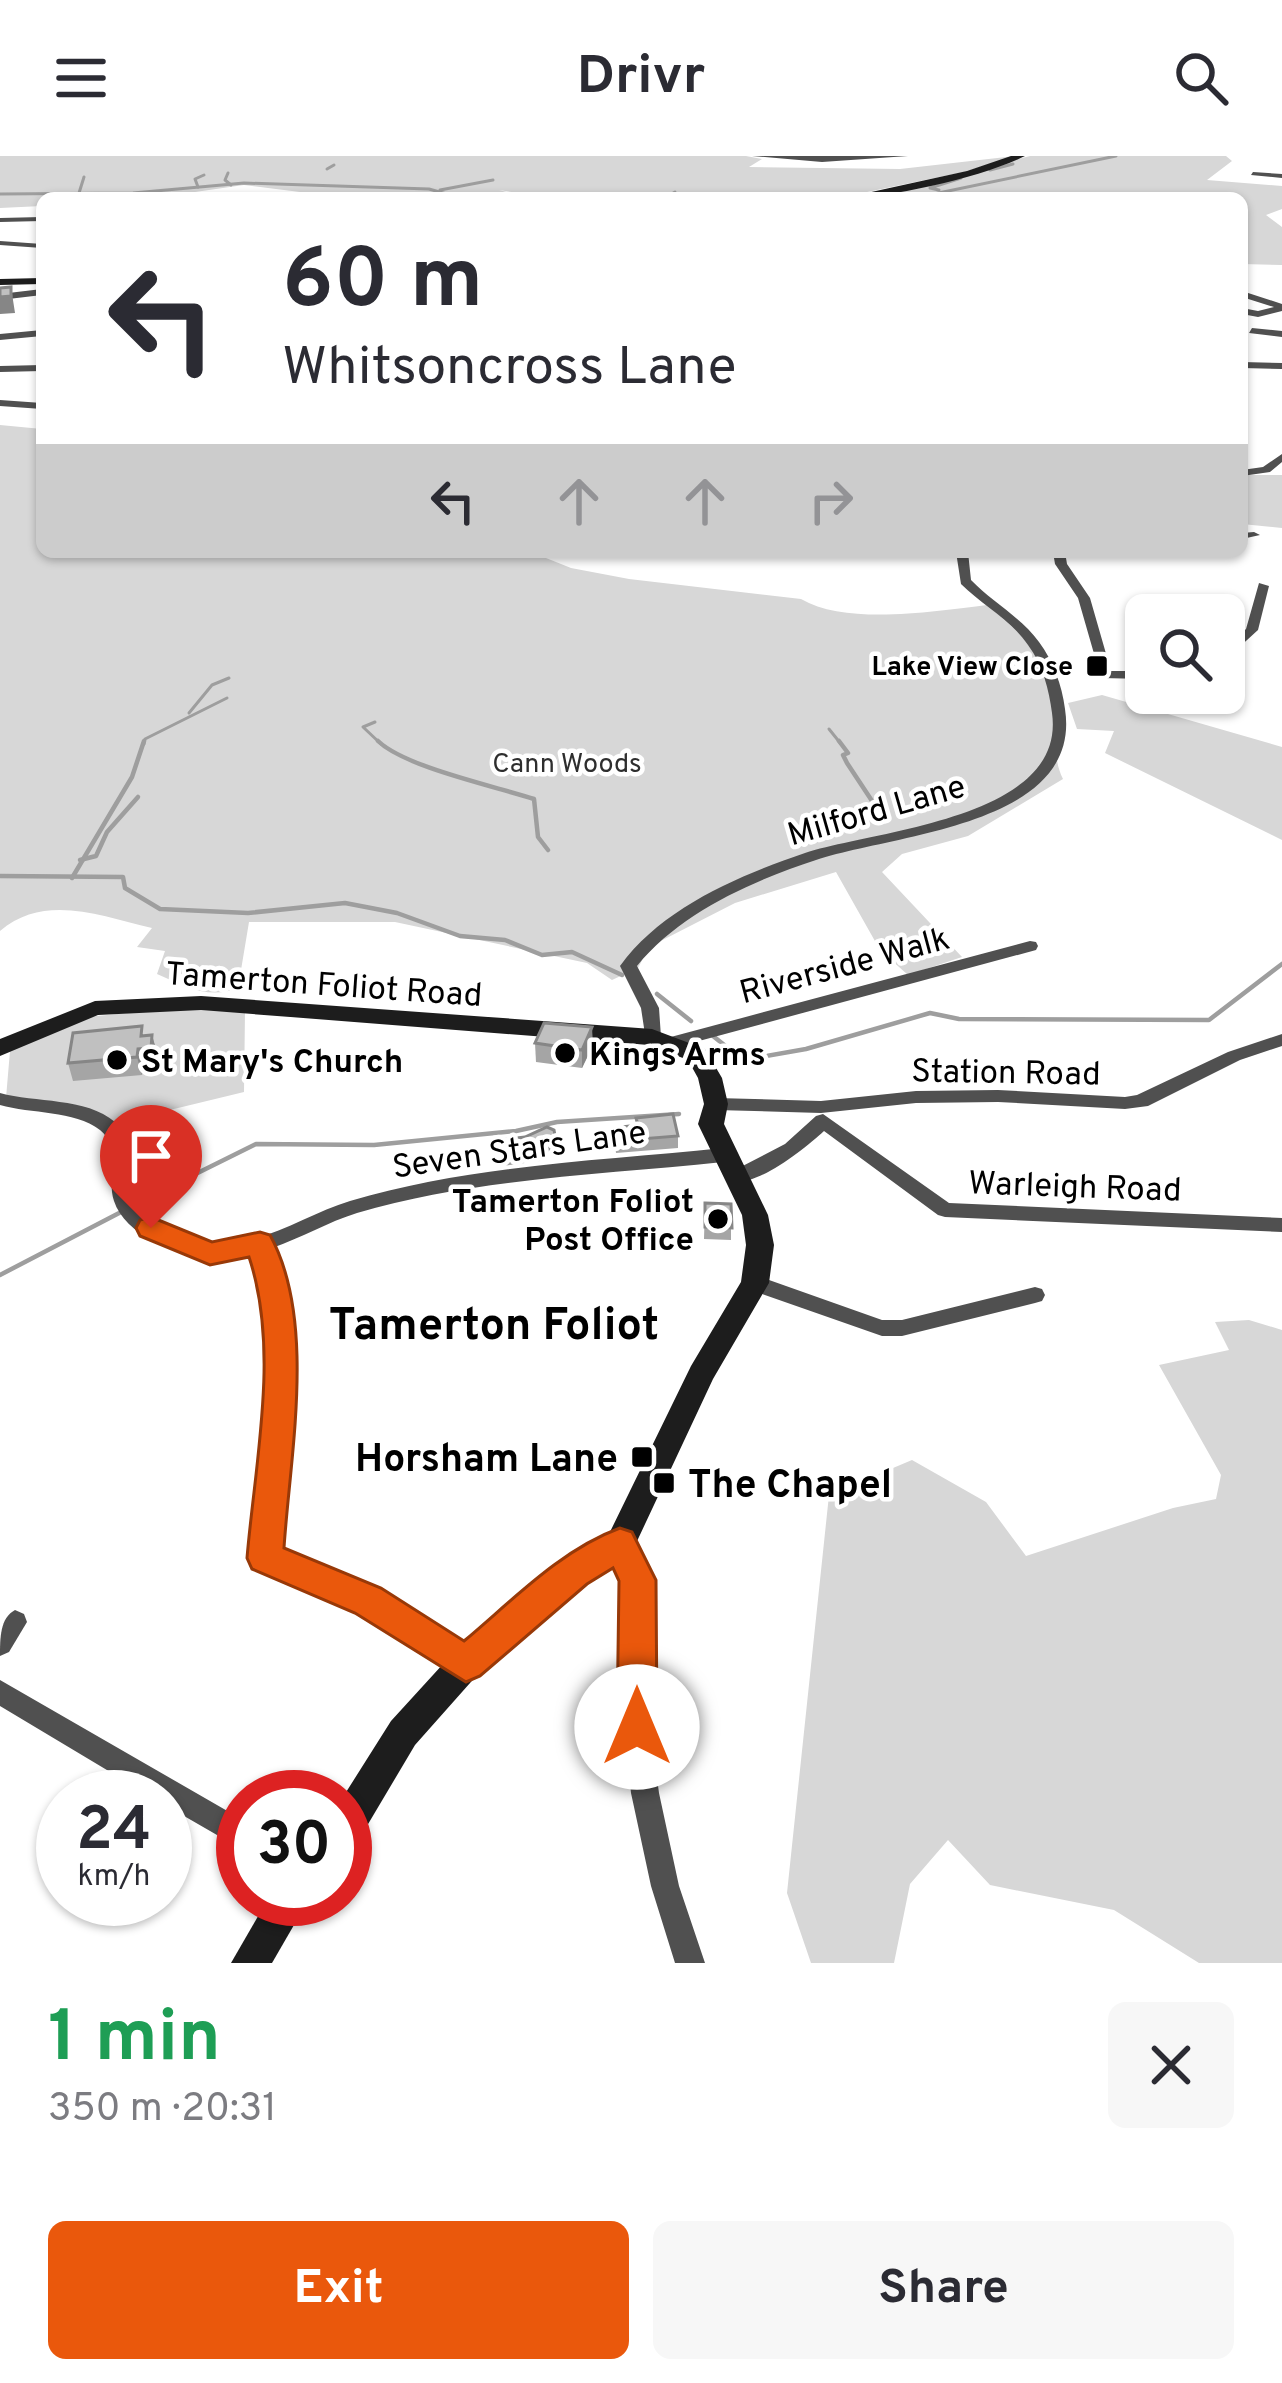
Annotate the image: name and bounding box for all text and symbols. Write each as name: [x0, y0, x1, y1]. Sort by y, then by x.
text: Drivr: [577, 44, 705, 113]
icon: menu: [48, 45, 114, 111]
icon: search: [1168, 45, 1234, 111]
text: 60 m: [282, 231, 483, 337]
icon: left: [84, 240, 240, 396]
text: Whitsoncross Lane: [282, 335, 737, 404]
icon: left: [420, 468, 486, 534]
icon: ahead: [546, 468, 612, 534]
icon: ahead: [672, 468, 738, 534]
icon: right: [798, 468, 864, 534]
map controls: [1125, 594, 1245, 714]
button: search: [1125, 594, 1245, 714]
place label: Lake View Close: [871, 651, 1073, 685]
marker: Lake View Close: [1084, 653, 1110, 679]
park label: Cann Woods: [492, 748, 642, 782]
street label: Milford Lane: [783, 767, 971, 858]
street label: Riverside Walk: [736, 920, 954, 1016]
street label: Tamerton Foliot Road: [164, 955, 484, 1019]
place label: Kings Arms: [589, 1036, 766, 1078]
marker: Kings Arms: [552, 1040, 578, 1066]
place label: St Mary's Church: [141, 1043, 403, 1085]
marker: St Mary's Church: [104, 1047, 130, 1073]
street label: Station Road: [911, 1052, 1101, 1098]
pin: [100, 1105, 202, 1228]
street label: Seven Stars Lane: [390, 1113, 649, 1191]
icon: arrive: [118, 1123, 184, 1189]
street label: Warleigh Road: [967, 1164, 1182, 1214]
place label: Tamerton Foliot Post Office: [452, 1183, 694, 1263]
marker: Tamerton Foliot Post Office: [705, 1206, 731, 1232]
district label: Tamerton Foliot: [329, 1299, 659, 1356]
place label: Horsham Lane: [355, 1437, 618, 1486]
marker: Horsham Lane: [629, 1444, 655, 1470]
place label: The Chapel: [688, 1463, 892, 1512]
marker: The Chapel: [651, 1470, 677, 1496]
position arrow: [574, 1664, 700, 1790]
speed limit sign: 30: [216, 1770, 372, 1926]
text: 24: [76, 1795, 152, 1871]
text: km/h: [78, 1859, 150, 1896]
text: 1 min: [48, 1995, 221, 2087]
button: close: [1108, 2002, 1234, 2128]
text: 350 m · 20:31: [48, 2086, 277, 2135]
button: Exit: [48, 2221, 629, 2359]
button: Share: [653, 2221, 1234, 2359]

